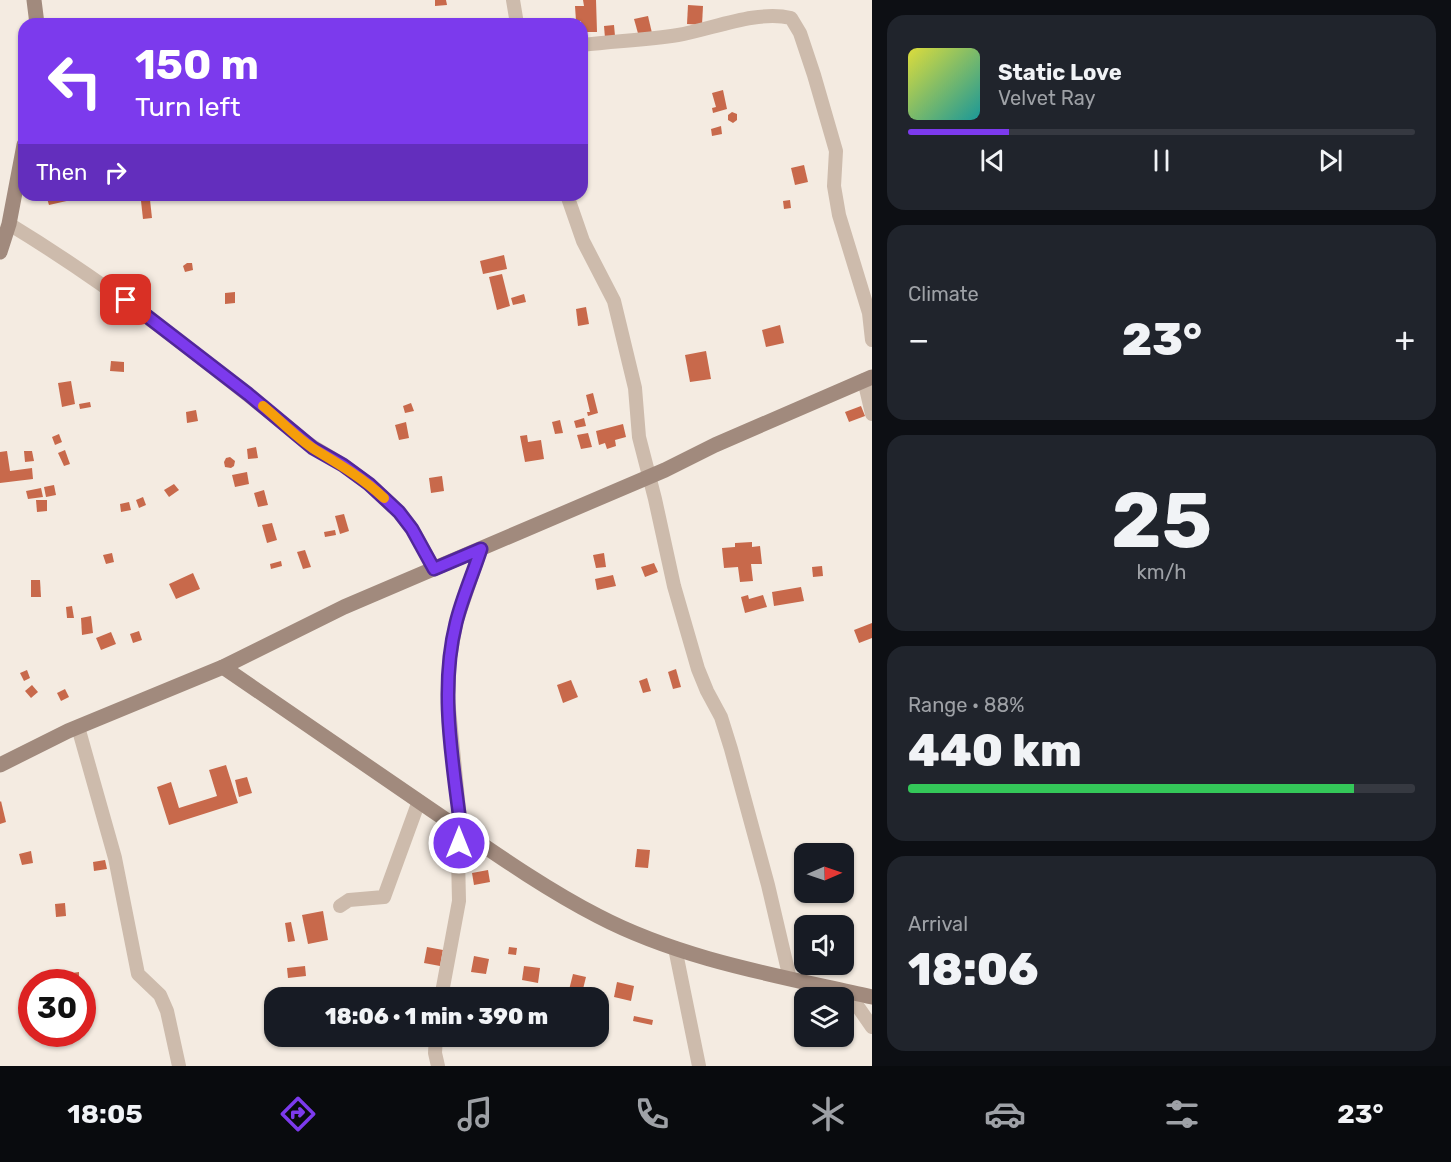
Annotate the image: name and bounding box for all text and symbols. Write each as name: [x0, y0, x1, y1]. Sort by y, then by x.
text: 150 m: [135, 40, 259, 90]
icon: left: [36, 42, 114, 120]
text: Static Love: [998, 59, 1122, 86]
text: Velvet Ray: [998, 86, 1096, 110]
text: Turn left: [135, 91, 240, 123]
icon: previous: [976, 144, 1009, 177]
icon: pause: [1145, 144, 1178, 177]
icon: next: [1314, 144, 1347, 177]
icon: right: [99, 156, 132, 189]
text: Then: [36, 159, 87, 186]
pin: [100, 274, 151, 325]
text: Climate: [908, 282, 979, 306]
icon: arrive: [109, 283, 142, 316]
text: 23°: [1122, 313, 1202, 366]
text: −: [908, 320, 929, 359]
text: +: [1394, 320, 1415, 359]
text: 25: [1111, 474, 1212, 567]
text: km/h: [1137, 560, 1186, 584]
text: Range · 88%: [908, 693, 1024, 717]
text: 440 km: [908, 724, 1082, 777]
position arrow: [427, 811, 491, 875]
north arrow: [794, 843, 854, 903]
map controls: [794, 843, 854, 1047]
text: Arrival: [908, 912, 968, 936]
button: sound: [794, 915, 854, 975]
text: 18:06: [908, 943, 1038, 996]
speed limit sign: 30: [18, 969, 96, 1047]
button: layers: [794, 987, 854, 1047]
text: 18:06 · 1 min · 390 m: [325, 1003, 548, 1030]
icon: directions: [277, 1093, 319, 1135]
icon: music: [454, 1093, 496, 1135]
icon: phone: [631, 1093, 673, 1135]
icon: climate: [807, 1093, 849, 1135]
icon: car: [984, 1093, 1026, 1135]
icon: filters: [1161, 1093, 1203, 1135]
text: 18:05: [67, 1098, 143, 1130]
text: 23°: [1337, 1098, 1384, 1130]

